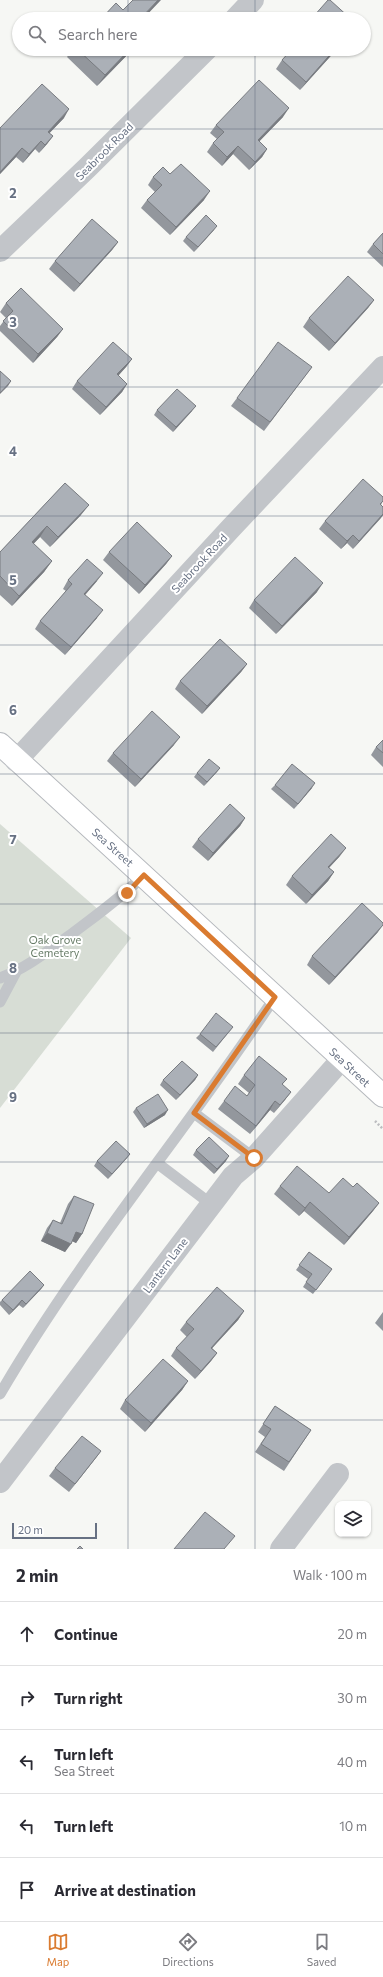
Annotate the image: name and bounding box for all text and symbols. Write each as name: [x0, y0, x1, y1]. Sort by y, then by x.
search box: [12, 12, 371, 56]
icon: search: [26, 23, 48, 45]
text: Search here: [58, 25, 137, 43]
street label: Seabrook Road: [73, 120, 135, 182]
text: 2: [9, 185, 17, 201]
text: 3: [9, 314, 17, 330]
text: 4: [9, 443, 17, 459]
street label: Seabrook Road: [168, 531, 230, 595]
text: 5: [9, 572, 17, 588]
text: 6: [9, 702, 17, 718]
street label: Sea Street: [90, 825, 137, 869]
text: 7: [9, 831, 17, 847]
route end: [118, 884, 136, 902]
park label: Oak Grove Cemetery: [29, 933, 82, 959]
text: 8: [9, 960, 17, 976]
street label: Sea Street: [327, 1045, 374, 1090]
text: 9: [9, 1089, 17, 1105]
route start: [245, 1149, 263, 1167]
street label: Lantern Lane: [140, 1235, 190, 1295]
map controls: [335, 1501, 371, 1537]
button: layers: [335, 1501, 371, 1537]
scale bar: [12, 1521, 97, 1540]
text: 20 m: [18, 1523, 43, 1536]
text: 2 min: [16, 1565, 58, 1586]
text: Walk · 100 m: [293, 1567, 367, 1583]
icon: ahead: [16, 1623, 38, 1645]
text: Continue: [54, 1625, 118, 1643]
text: 20 m: [338, 1626, 367, 1642]
icon: right: [16, 1687, 38, 1709]
text: Turn right: [54, 1689, 123, 1707]
text: 30 m: [337, 1690, 367, 1706]
text: Turn left: [54, 1745, 113, 1763]
icon: left: [16, 1751, 38, 1773]
text: 40 m: [337, 1754, 367, 1770]
text: Sea Street: [54, 1763, 115, 1779]
icon: left: [16, 1815, 38, 1837]
text: Turn left: [54, 1817, 113, 1835]
text: 10 m: [339, 1818, 367, 1834]
icon: arrive: [16, 1879, 38, 1901]
text: Arrive at destination: [54, 1881, 196, 1899]
tab: Map: [47, 1931, 69, 1968]
tab: Directions: [162, 1931, 214, 1968]
tab: Saved: [307, 1931, 336, 1968]

